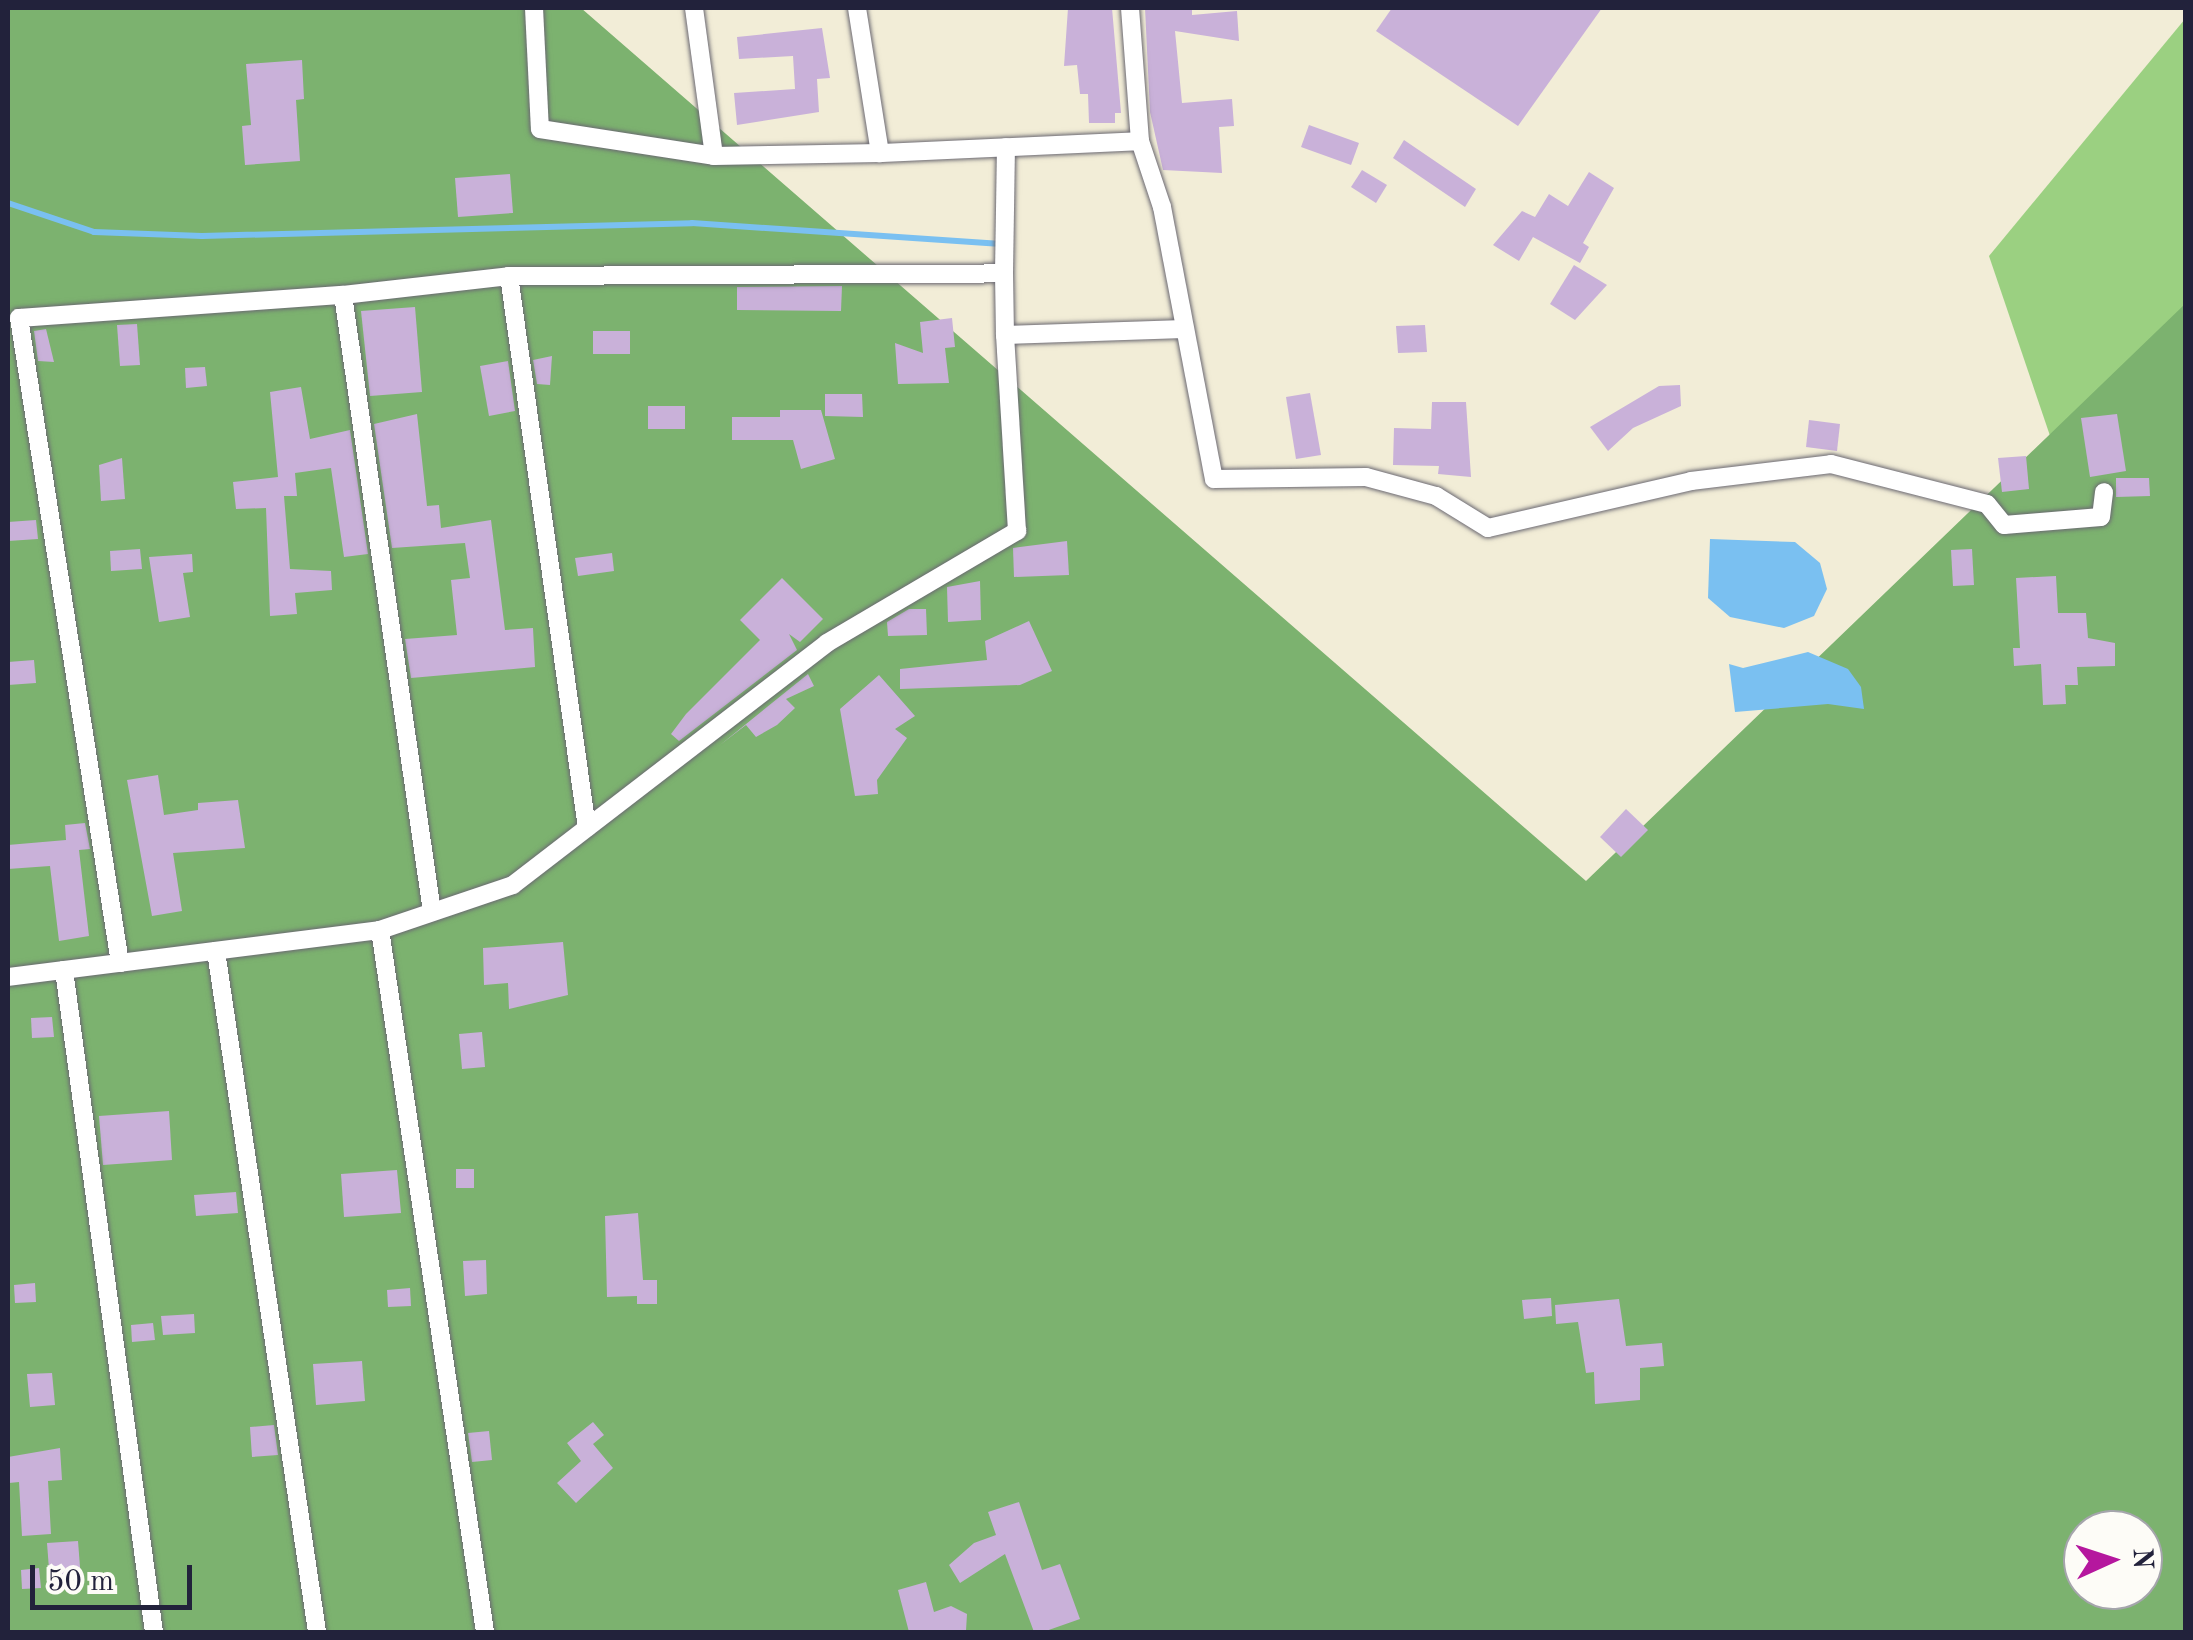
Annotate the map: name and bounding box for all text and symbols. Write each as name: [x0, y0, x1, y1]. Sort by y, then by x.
north arrow: [2063, 1510, 2163, 1610]
scale bar: [35, 1545, 198, 1607]
text: N: [2126, 1547, 2156, 1570]
text: 50 m: [47, 1567, 114, 1597]

